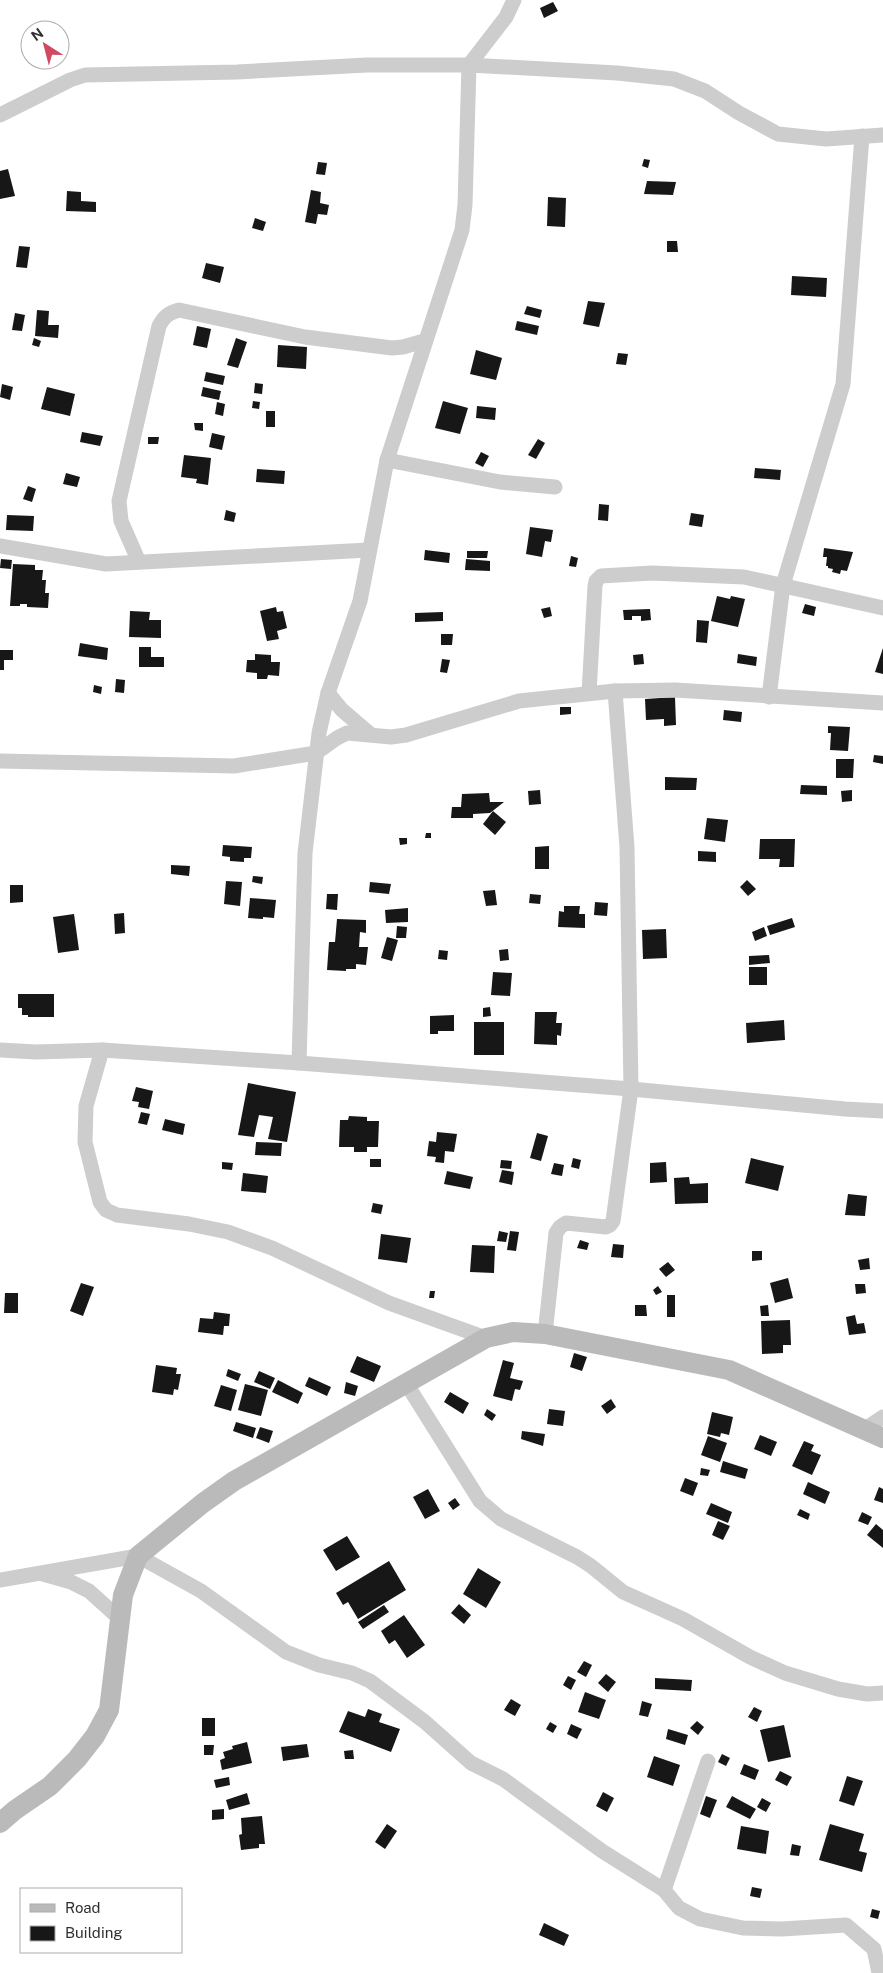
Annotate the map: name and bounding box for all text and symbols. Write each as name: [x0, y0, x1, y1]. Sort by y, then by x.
north arrow: [20, 20, 70, 70]
text: N: [28, 25, 46, 44]
legend: [20, 1888, 182, 1953]
text: Road: [65, 1899, 101, 1916]
text: Building: [65, 1924, 123, 1941]

